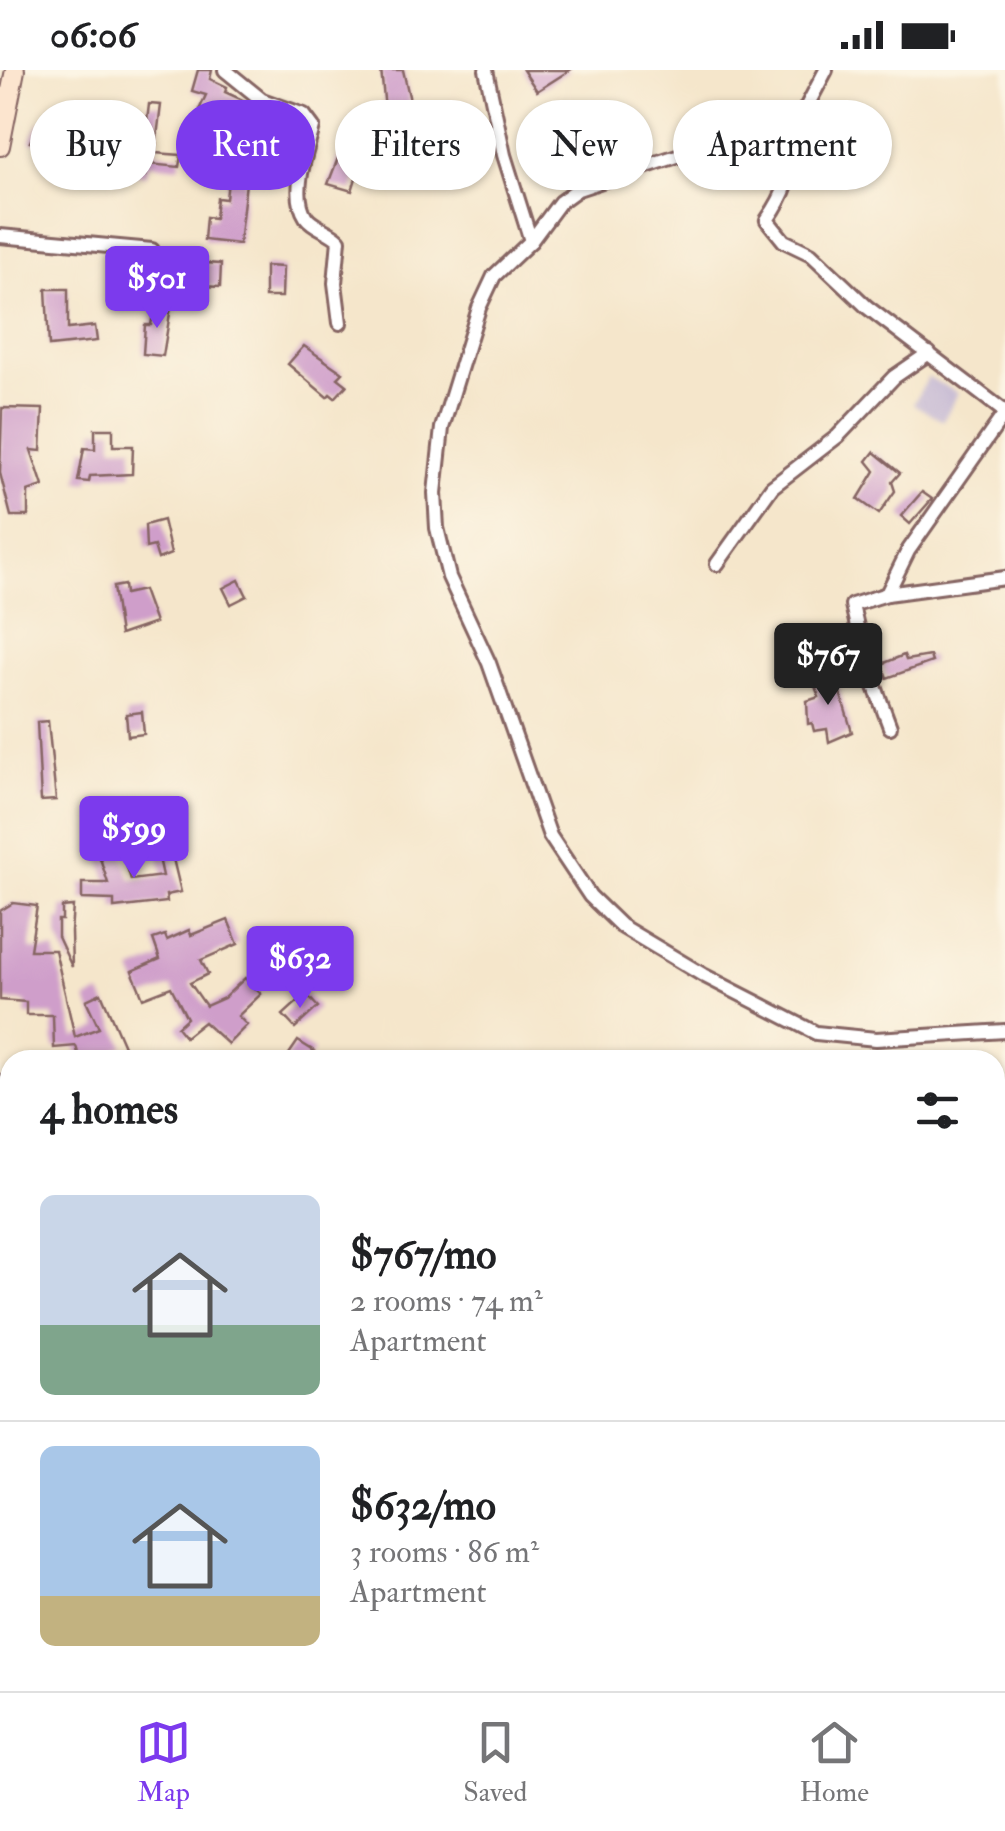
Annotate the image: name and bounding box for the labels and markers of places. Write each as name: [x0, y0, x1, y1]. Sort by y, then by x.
pin: $501: [98, 246, 216, 331]
pin: $767: [769, 623, 887, 708]
pin: $599: [75, 796, 193, 881]
pin: $632: [241, 926, 359, 1011]

